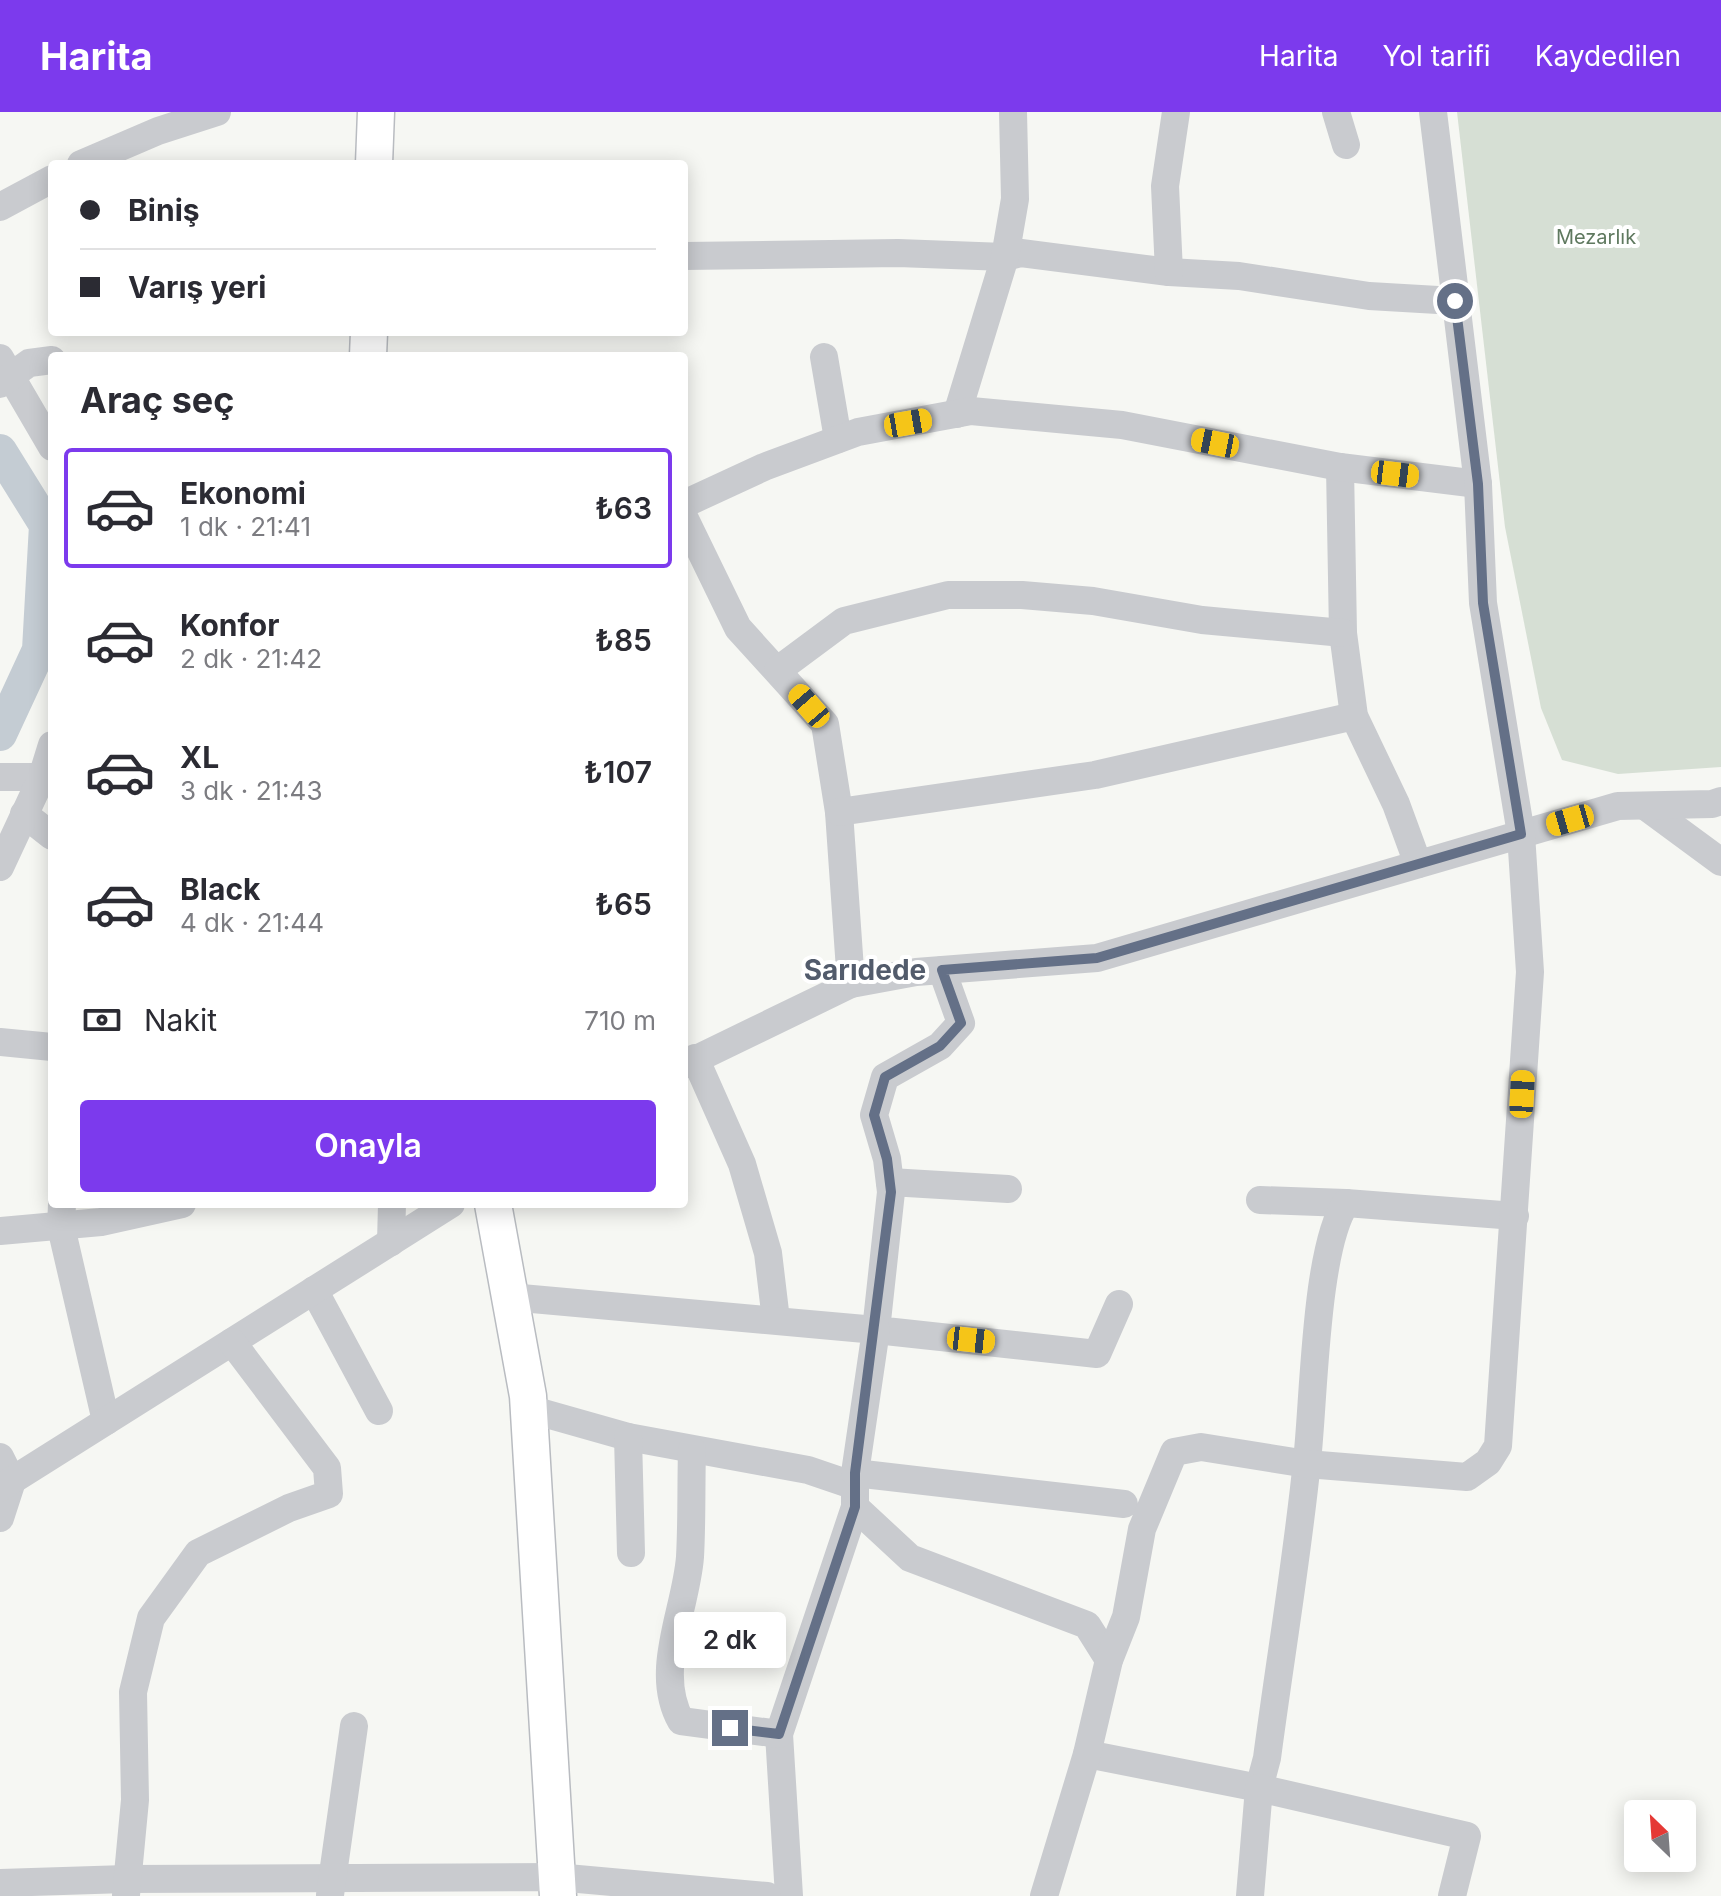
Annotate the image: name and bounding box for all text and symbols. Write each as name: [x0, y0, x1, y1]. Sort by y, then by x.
text: Harita: [40, 33, 153, 79]
text: Harita: [1259, 39, 1338, 73]
text: Yol tarifi: [1382, 39, 1491, 73]
text: Kaydedilen: [1535, 39, 1681, 73]
text: Biniş: [128, 192, 200, 228]
park label: Mezarlık: [1556, 225, 1636, 249]
text: Varış yeri: [128, 269, 266, 305]
route start: [1437, 283, 1473, 319]
text: Araç seç: [80, 378, 234, 422]
car: [882, 407, 934, 439]
car: [1189, 427, 1241, 459]
car: [1370, 459, 1420, 489]
icon: car: [84, 472, 156, 544]
text: Ekonomi: [180, 475, 306, 511]
text: ₺63: [595, 490, 652, 526]
text: 1 dk · 21:41: [180, 511, 311, 542]
icon: car: [84, 604, 156, 676]
text: Konfor: [180, 607, 279, 643]
text: ₺85: [595, 622, 652, 658]
text: 2 dk · 21:42: [180, 643, 322, 674]
car: [784, 680, 834, 732]
icon: car: [84, 736, 156, 808]
text: XL: [180, 739, 219, 775]
text: ₺107: [584, 754, 652, 790]
text: 3 dk · 21:43: [180, 775, 322, 806]
car: [1544, 802, 1596, 838]
icon: car: [84, 868, 156, 940]
text: Black: [180, 871, 260, 907]
text: ₺65: [595, 886, 652, 922]
text: 4 dk · 21:44: [180, 907, 324, 938]
district label: Sarıdede: [804, 953, 926, 987]
icon: cash: [80, 998, 124, 1042]
text: Nakit: [144, 1002, 217, 1038]
text: 710 m: [584, 1005, 656, 1036]
car: [1509, 1069, 1535, 1119]
button: Onayla: [80, 1100, 656, 1192]
car: [946, 1326, 996, 1354]
callout: 2 dk: [674, 1612, 786, 1668]
text: 2 dk: [703, 1624, 757, 1655]
route end: [712, 1710, 748, 1746]
north arrow: [1624, 1800, 1696, 1872]
map controls: [1624, 1800, 1696, 1872]

